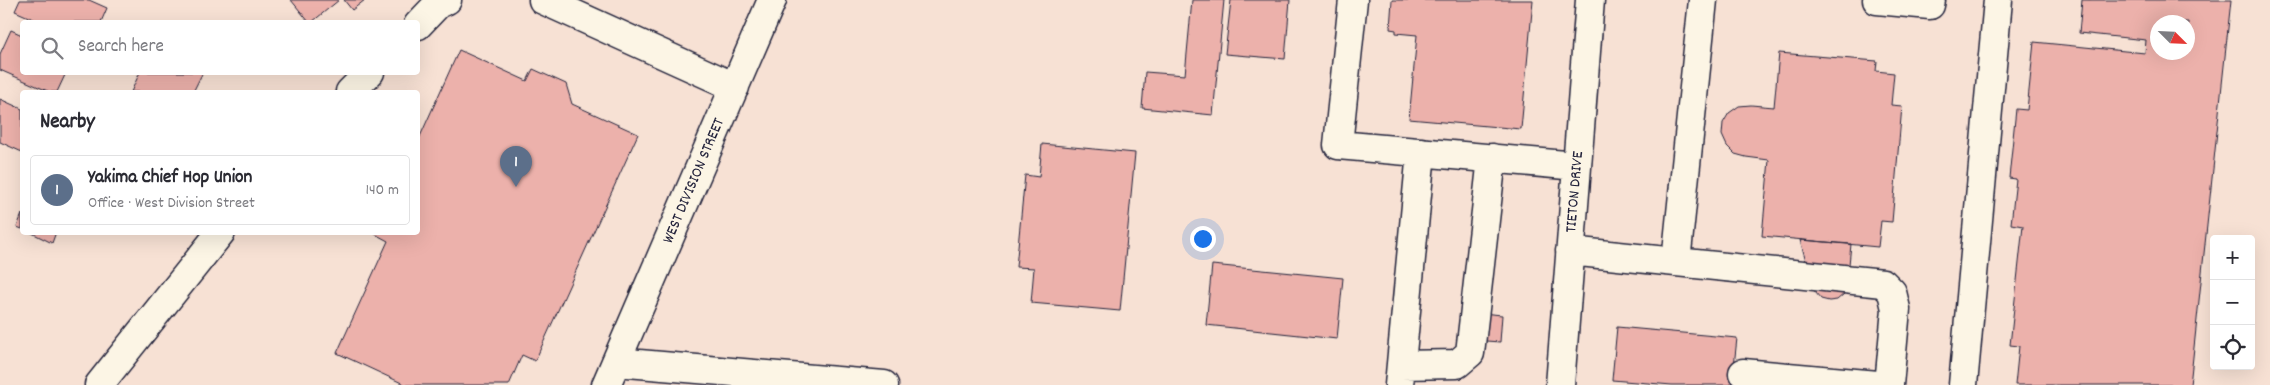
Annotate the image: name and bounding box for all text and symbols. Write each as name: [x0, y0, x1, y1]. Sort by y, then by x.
north arrow: [2150, 15, 2195, 60]
search box: [20, 20, 420, 75]
icon: search: [38, 34, 66, 62]
text: Search here: [78, 34, 164, 61]
text: Nearby: [40, 108, 95, 138]
street label: WEST DIVISION STREET: [657, 114, 731, 247]
pin: 1: [500, 146, 532, 187]
street label: TIETON DRIVE: [1560, 150, 1590, 234]
text: Yakima Chief Hop Union: [88, 165, 252, 192]
text: 1: [55, 179, 59, 202]
text: 140 m: [365, 179, 399, 202]
text: Office · West Division Street: [88, 192, 255, 215]
your location: [1190, 226, 1216, 252]
map controls: [2210, 235, 2255, 370]
button: +: [2210, 235, 2255, 280]
button: −: [2210, 280, 2255, 325]
button: locate: [2210, 325, 2255, 370]

